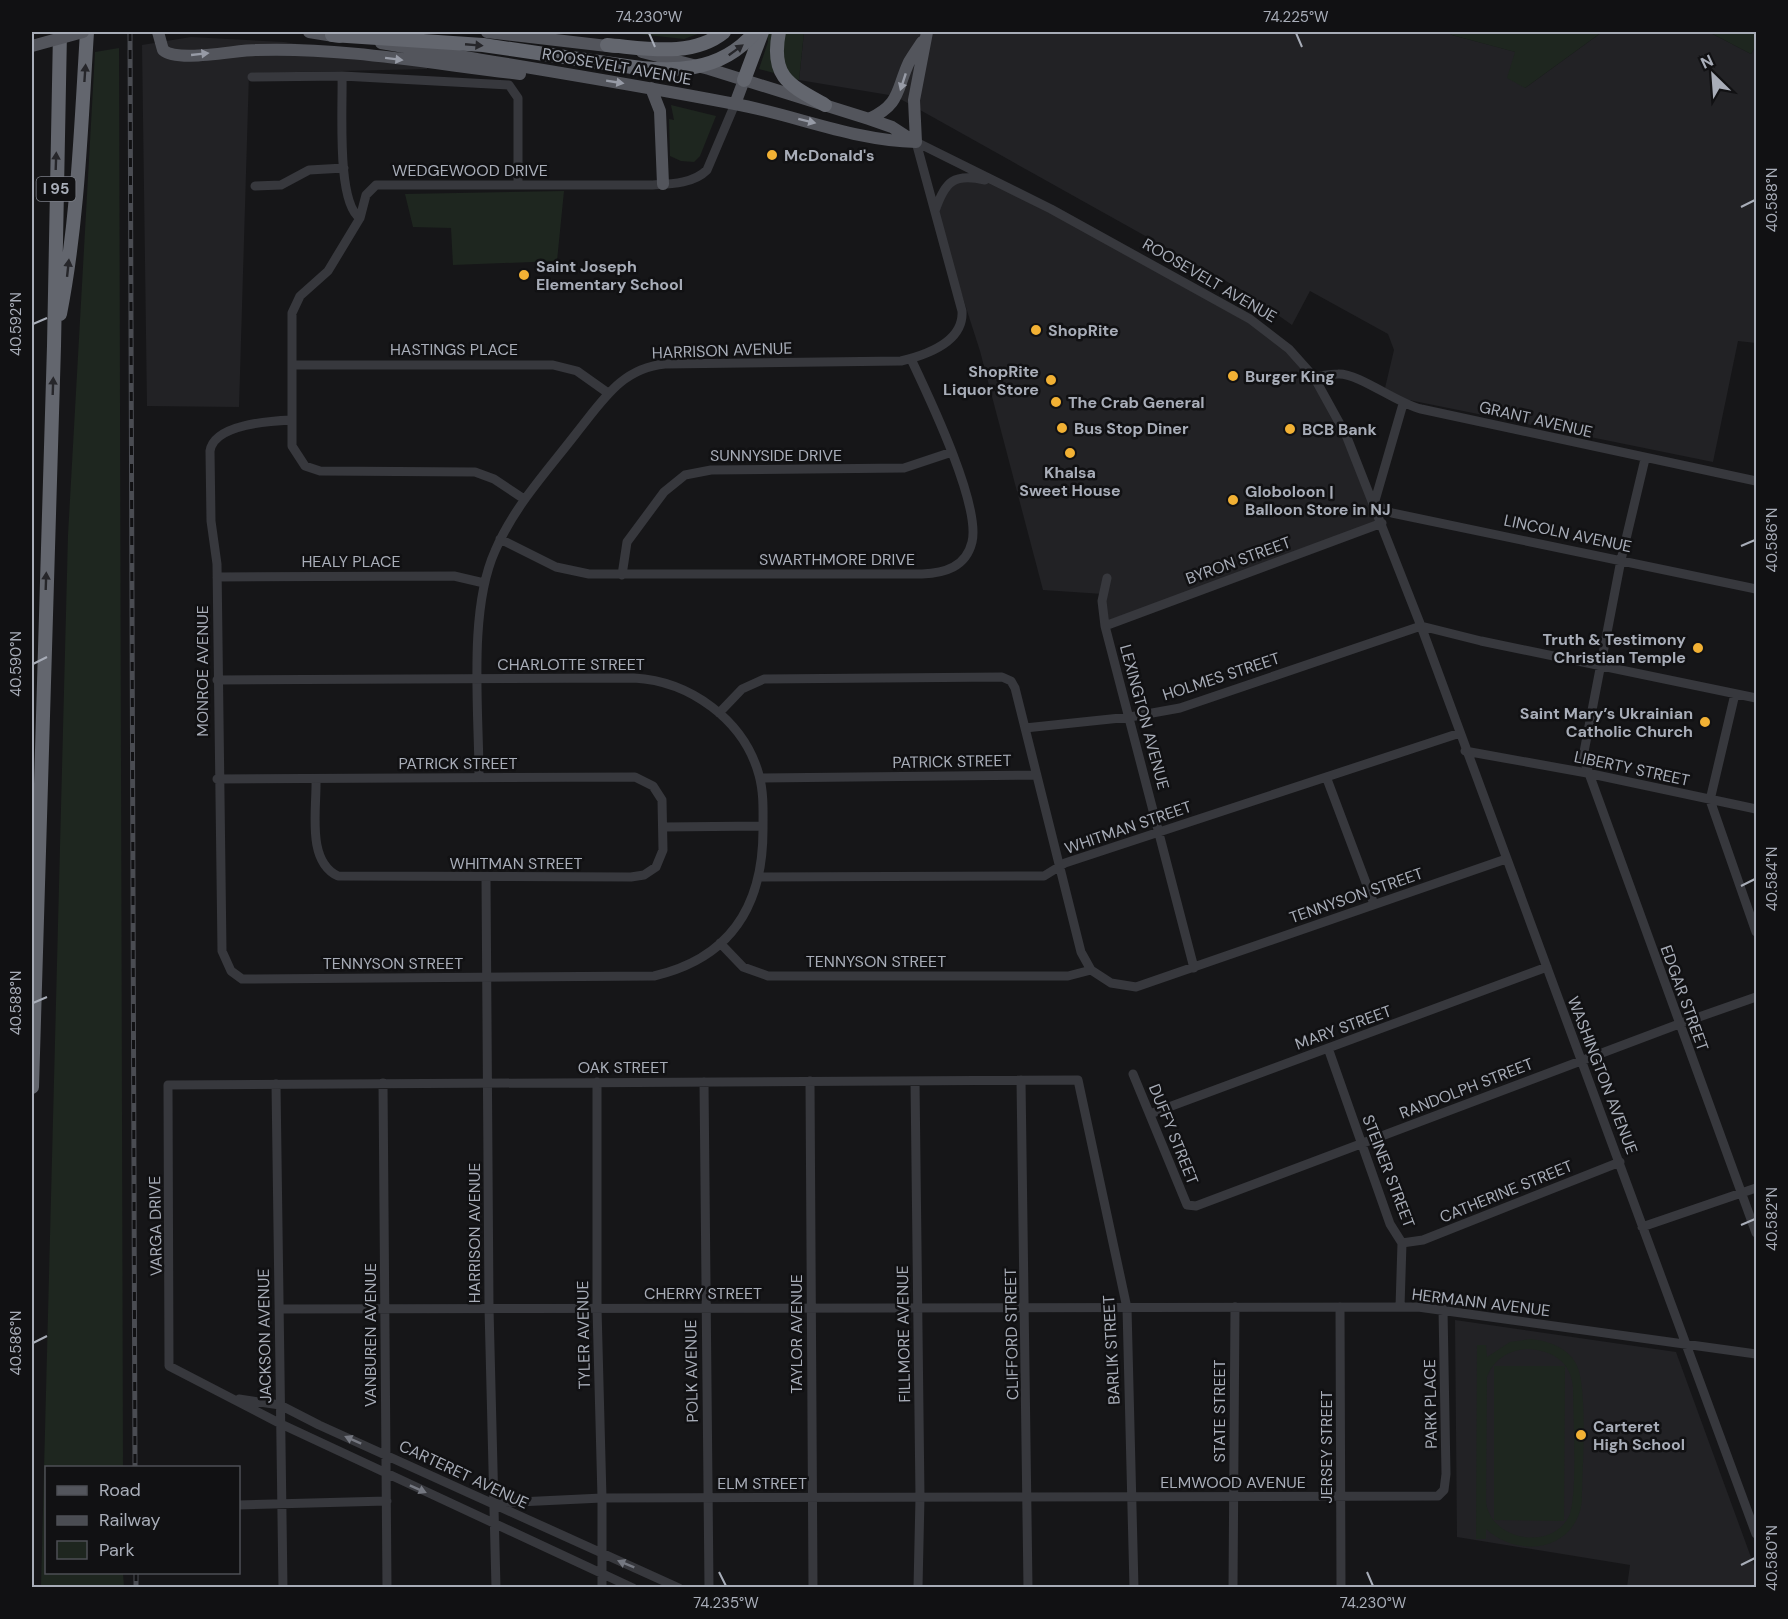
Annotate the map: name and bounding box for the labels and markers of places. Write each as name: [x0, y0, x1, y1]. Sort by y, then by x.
place label: McDonald's: [784, 145, 875, 166]
marker: McDonald's: [765, 148, 779, 162]
place label: Saint Joseph Elementary School: [536, 256, 683, 295]
marker: Saint Joseph Elementary School: [517, 268, 531, 282]
place label: ShopRite: [1048, 320, 1119, 341]
marker: ShopRite: [1029, 323, 1043, 337]
place label: ShopRite Liquor Store: [943, 361, 1039, 400]
place label: Burger King: [1245, 366, 1335, 387]
marker: Burger King: [1226, 369, 1240, 383]
marker: ShopRite Liquor Store: [1044, 373, 1058, 387]
place label: The Crab General: [1068, 392, 1205, 413]
marker: The Crab General: [1049, 395, 1063, 409]
place label: Bus Stop Diner: [1074, 418, 1189, 439]
place label: BCB Bank: [1302, 419, 1377, 440]
marker: Bus Stop Diner: [1055, 421, 1069, 435]
marker: BCB Bank: [1283, 422, 1297, 436]
marker: Khalsa Sweet House: [1063, 446, 1077, 460]
place label: Khalsa Sweet House: [1019, 462, 1121, 501]
place label: Globoloon | Balloon Store in NJ: [1245, 481, 1391, 520]
marker: Globoloon | Balloon Store in NJ: [1226, 493, 1240, 507]
place label: Truth & Testimony Christian Temple: [1543, 629, 1686, 668]
marker: Truth & Testimony Christian Temple: [1691, 641, 1705, 655]
place label: Saint Mary’s Ukrainian Catholic Church: [1520, 703, 1693, 742]
marker: Saint Mary’s Ukrainian Catholic Church: [1698, 715, 1712, 729]
place label: Carteret High School: [1593, 1416, 1685, 1455]
marker: Carteret High School: [1574, 1428, 1588, 1442]

